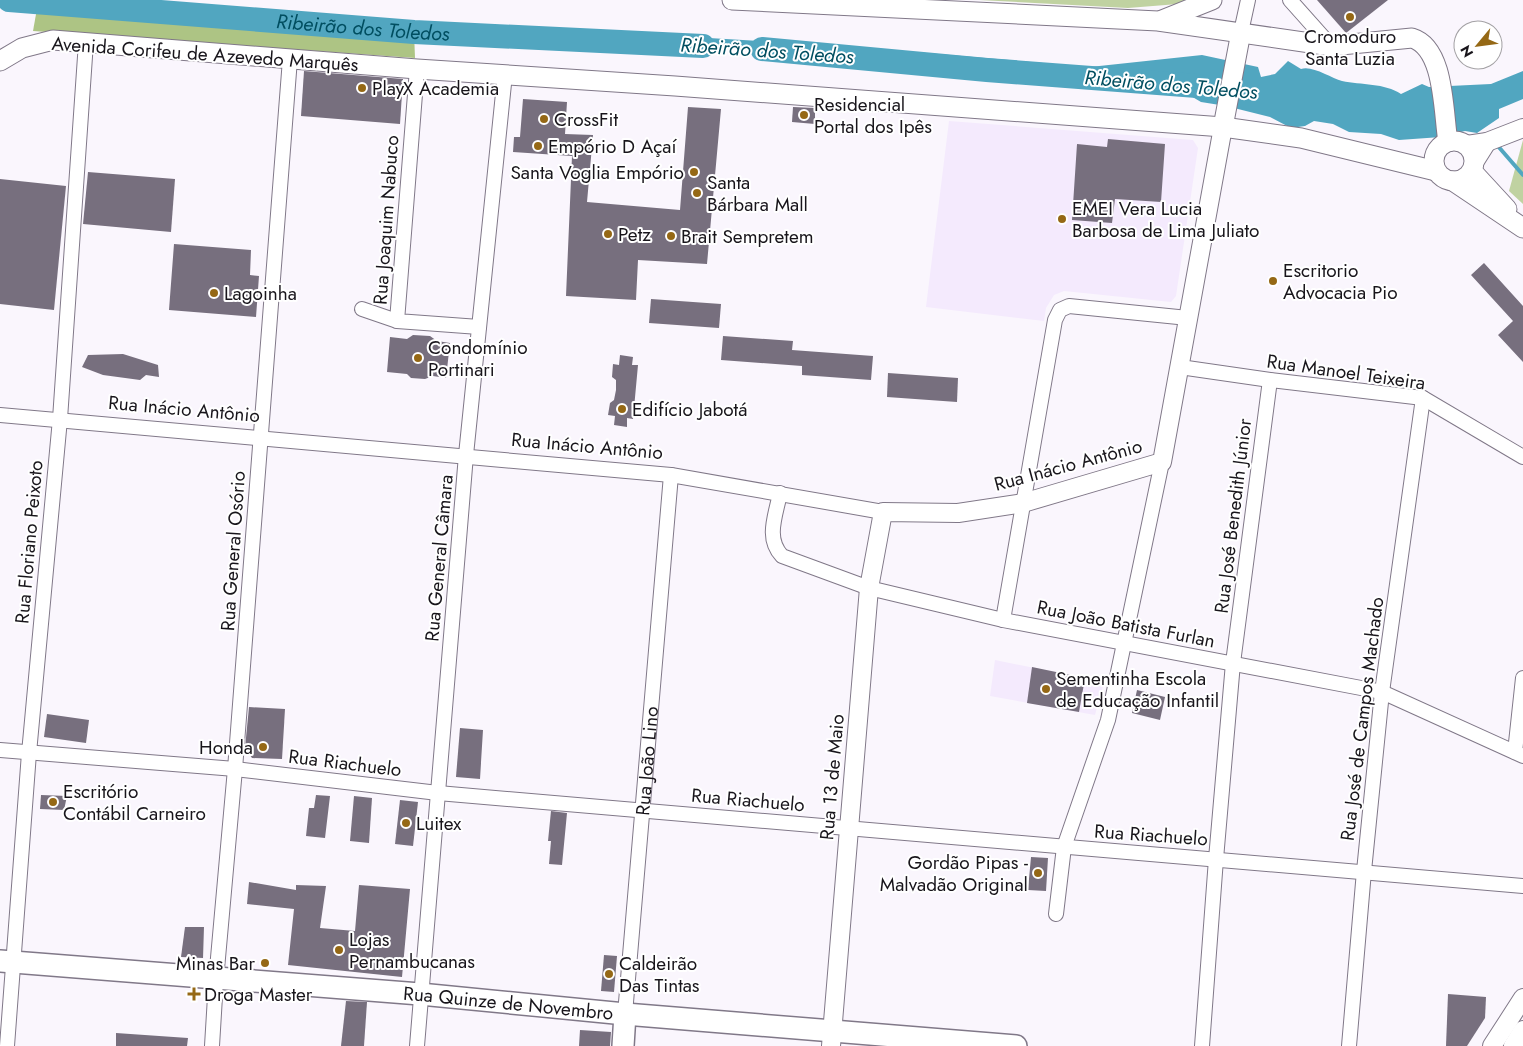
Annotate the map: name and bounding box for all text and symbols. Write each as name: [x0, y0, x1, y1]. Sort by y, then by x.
water label: Ribeirão dos Toledos: [275, 7, 450, 48]
marker: Cromoduro Santa Luzia: [1344, 11, 1356, 23]
north arrow: [1453, 20, 1503, 70]
place label: Cromoduro Santa Luzia: [1304, 23, 1396, 72]
street label: Avenida Corifeu de Azevedo Marquês: [51, 30, 360, 78]
water label: Ribeirão dos Toledos: [679, 30, 855, 72]
text: N: [1455, 42, 1478, 61]
water label: Ribeirão dos Toledos: [1083, 63, 1259, 107]
place label: PlayX Academia: [372, 75, 499, 102]
marker: PlayX Academia: [356, 82, 368, 94]
place label: Residencial Portal dos Ipês: [814, 91, 932, 140]
place label: CrossFit: [554, 106, 618, 133]
marker: Residencial Portal dos Ipês: [798, 109, 810, 121]
marker: CrossFit: [538, 113, 550, 125]
place label: Empório D Açaí: [548, 133, 677, 160]
street label: Rua Joaquim Nabuco: [367, 134, 405, 306]
marker: Empório D Açaí: [532, 140, 544, 152]
place label: Santa Voglia Empório: [510, 159, 684, 186]
marker: Santa Voglia Empório: [688, 166, 700, 178]
place label: Santa Bárbara Mall: [707, 169, 808, 218]
marker: Santa Bárbara Mall: [691, 187, 703, 199]
place label: EMEI Vera Lucia Barbosa de Lima Juliato: [1072, 195, 1259, 244]
marker: EMEI Vera Lucia Barbosa de Lima Juliato: [1056, 213, 1068, 225]
place label: Petz: [618, 221, 651, 248]
place label: Brait Sempretem: [681, 223, 814, 250]
marker: Petz: [602, 228, 614, 240]
marker: Brait Sempretem: [665, 230, 677, 242]
place label: Escritorio Advocacia Pio: [1283, 257, 1398, 306]
marker: Escritorio Advocacia Pio: [1267, 275, 1279, 287]
place label: Lagoinha: [224, 280, 297, 307]
marker: Lagoinha: [208, 287, 220, 299]
place label: Condomínio Portinari: [428, 334, 528, 383]
street label: Rua Manoel Teixeira: [1265, 348, 1427, 396]
marker: Condomínio Portinari: [412, 352, 424, 364]
street label: Rua Inácio Antônio: [107, 389, 261, 429]
place label: Edifício Jabotá: [632, 396, 747, 423]
marker: Edifício Jabotá: [616, 403, 628, 415]
street label: Rua José Benedith Júnior: [1208, 417, 1258, 615]
street label: Rua Inácio Antônio: [510, 426, 664, 466]
street label: Rua Inácio Antônio: [991, 432, 1145, 498]
street label: Rua Floriano Peixoto: [8, 459, 50, 625]
street label: Rua General Osório: [214, 470, 252, 632]
street label: Rua General Câmara: [418, 473, 460, 643]
street label: Rua João Batista Furlan: [1035, 593, 1217, 655]
street label: Rua José de Campos Machado: [1334, 596, 1390, 842]
place label: Sementinha Escola de Educação Infantil: [1056, 665, 1219, 714]
marker: Sementinha Escola de Educação Infantil: [1040, 683, 1052, 695]
street label: Rua João Lino: [628, 705, 665, 817]
street label: Rua 13 de Maio: [813, 713, 851, 841]
place label: Honda: [199, 734, 253, 761]
marker: Honda: [257, 741, 269, 753]
street label: Rua Riachuelo: [287, 743, 403, 783]
place label: Escritório Contábil Carneiro: [63, 778, 206, 827]
street label: Rua Riachuelo: [690, 782, 806, 818]
marker: Escritório Contábil Carneiro: [47, 796, 59, 808]
place label: Luitex: [416, 810, 461, 837]
marker: Luitex: [400, 817, 412, 829]
street label: Rua Riachuelo: [1093, 818, 1209, 852]
place label: Gordão Pipas - Malvadão Original: [880, 849, 1028, 898]
marker: Gordão Pipas - Malvadão Original: [1032, 867, 1044, 879]
place label: Lojas Pernambucanas: [349, 926, 475, 975]
marker: Lojas Pernambucanas: [333, 944, 345, 956]
place label: Minas Bar: [176, 950, 255, 977]
place label: Caldeirão Das Tintas: [619, 950, 700, 999]
marker: Minas Bar: [259, 957, 271, 969]
marker: Caldeirão Das Tintas: [603, 968, 615, 980]
street label: Rua Quinze de Novembro: [402, 979, 614, 1026]
place label: Droga Master: [204, 981, 313, 1008]
marker: Droga Master: [188, 988, 200, 1000]

